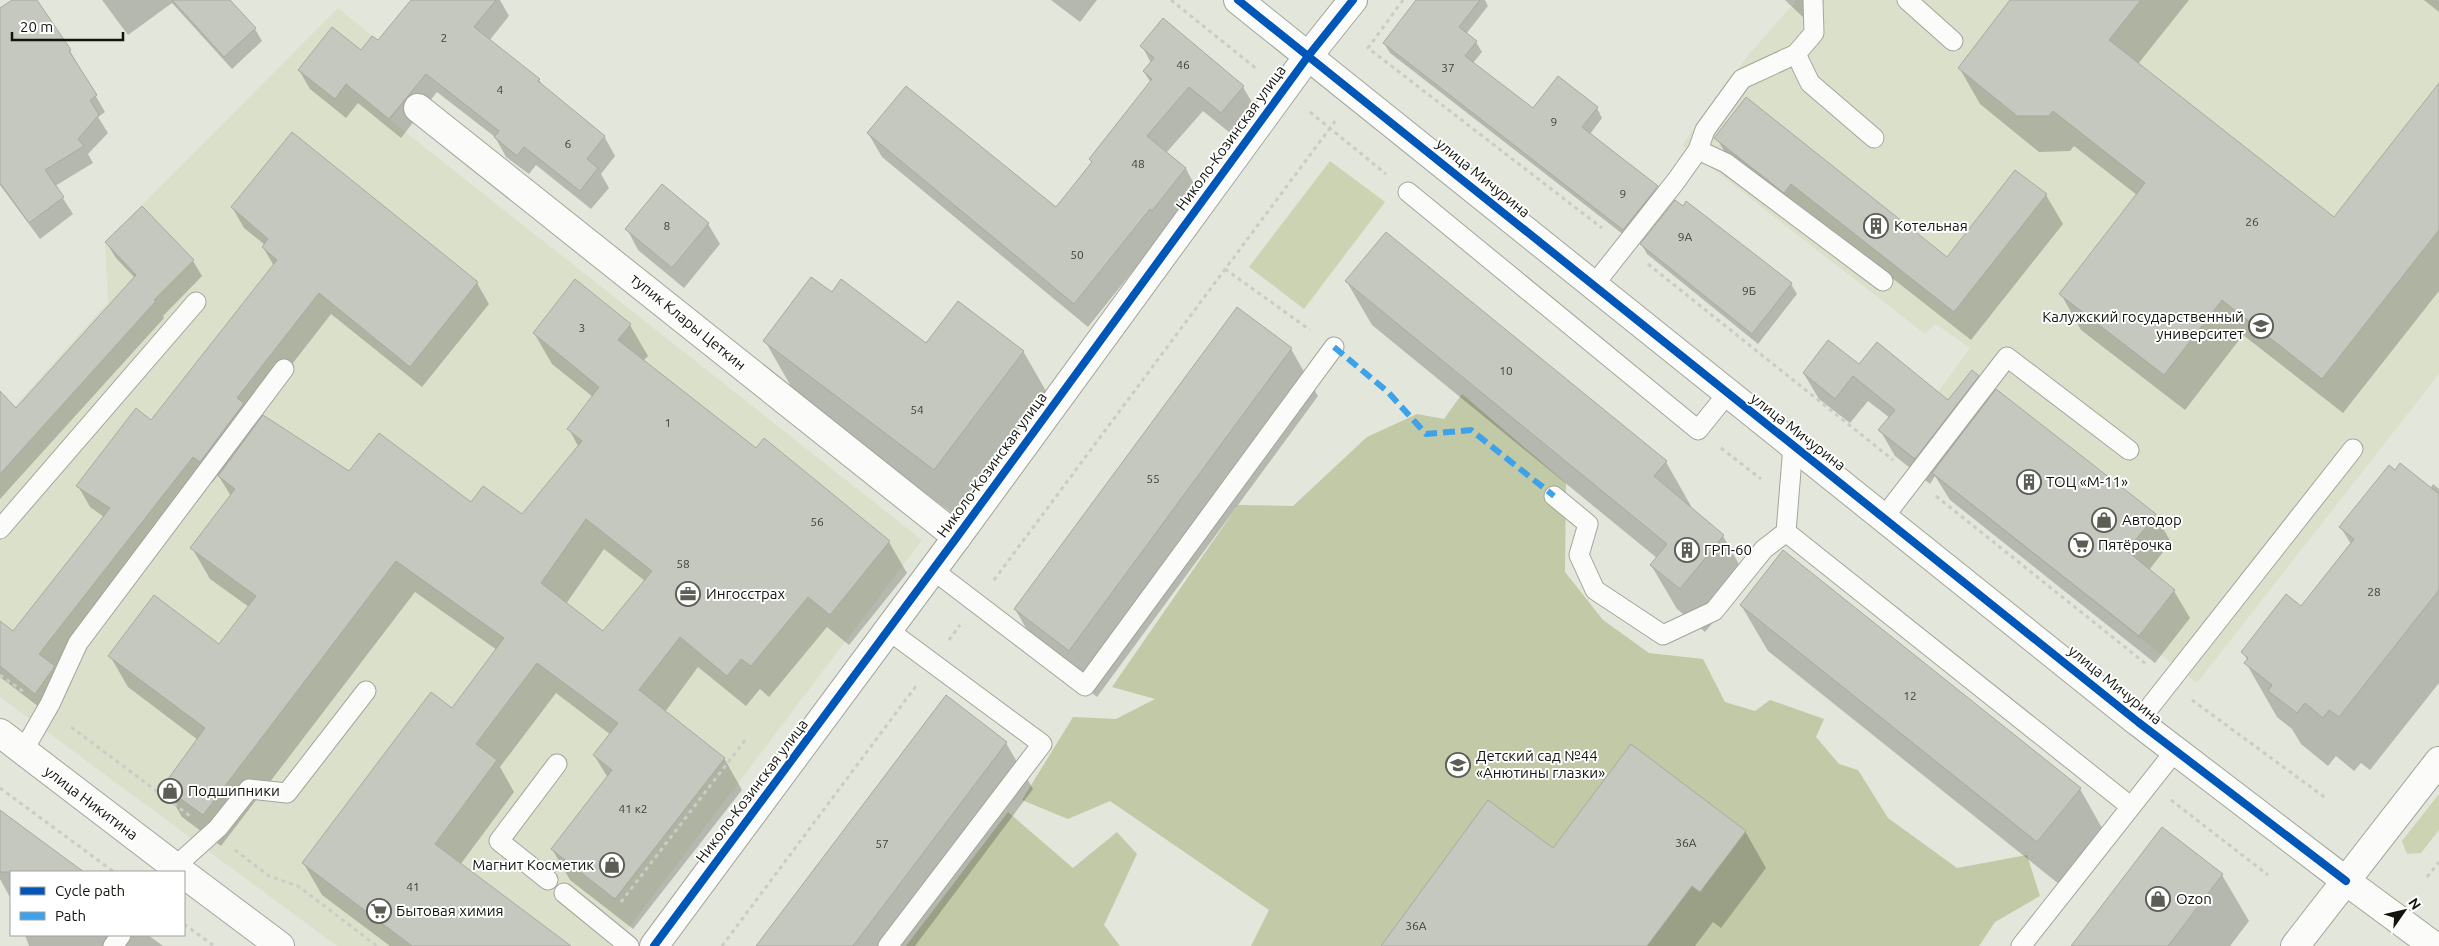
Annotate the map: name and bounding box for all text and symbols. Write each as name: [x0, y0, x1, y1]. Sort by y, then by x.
scale bar: [12, 10, 124, 42]
text: 20 m: [20, 18, 53, 35]
house number: 2: [441, 31, 447, 44]
house number: 46: [1176, 58, 1190, 71]
house number: 37: [1441, 61, 1455, 74]
street label: Николо-Козинская улица: [1172, 62, 1289, 214]
house number: 4: [497, 83, 504, 96]
house number: 9: [1551, 115, 1557, 128]
street label: улица Мичурина: [1433, 135, 1534, 221]
house number: 6: [565, 137, 572, 150]
house number: 48: [1131, 157, 1145, 170]
house number: 9: [1620, 187, 1626, 200]
building icon: Котельная: [1863, 213, 1889, 239]
house number: 26: [2245, 215, 2259, 228]
place label: Котельная: [1894, 217, 1968, 234]
house number: 8: [664, 219, 671, 232]
house number: 9А: [1678, 230, 1692, 243]
house number: 50: [1070, 248, 1084, 261]
street label: тупик Клары Цеткин: [627, 270, 749, 373]
house number: 9Б: [1742, 284, 1756, 297]
place label: Калужский государственный университет: [2042, 308, 2244, 342]
school or university icon: Калужский государственный университет: [2248, 313, 2274, 339]
house number: 3: [579, 321, 585, 334]
house number: 10: [1499, 364, 1513, 377]
street label: Николо-Козинская улица: [933, 389, 1050, 541]
street label: улица Мичурина: [1748, 389, 1849, 474]
house number: 54: [910, 403, 924, 416]
house number: 1: [665, 416, 671, 429]
building icon: ТОЦ «M-11»: [2016, 469, 2042, 495]
house number: 55: [1146, 472, 1160, 485]
place label: ТОЦ «M-11»: [2046, 473, 2128, 490]
shop icon: Автодор: [2091, 507, 2117, 533]
place label: Автодор: [2122, 511, 2182, 528]
house number: 56: [810, 515, 824, 528]
supermarket icon: Пятёрочка: [2068, 532, 2094, 558]
place label: Пятёрочка: [2098, 536, 2172, 553]
building icon: ГРП-60: [1674, 537, 1700, 563]
place label: ГРП-60: [1704, 541, 1752, 558]
house number: 58: [676, 557, 690, 570]
office icon: Ингосстрах: [675, 581, 701, 607]
place label: Ингосстрах: [706, 585, 786, 602]
house number: 28: [2367, 585, 2381, 598]
street label: улица Мичурина: [2065, 642, 2166, 728]
house number: 12: [1903, 689, 1917, 702]
street label: Николо-Козинская улица: [692, 716, 811, 866]
place label: Детский сад №44 «Анютины глазки»: [1476, 747, 1605, 781]
school or university icon: Детский сад №44 «Анютины глазки»: [1445, 752, 1471, 778]
street label: улица Никитина: [41, 762, 141, 843]
shop icon: Подшипники: [157, 778, 183, 804]
place label: Подшипники: [188, 782, 280, 799]
house number: 41 к2: [618, 802, 648, 815]
house number: 36А: [1675, 836, 1697, 849]
house number: 57: [875, 837, 889, 850]
shop icon: Магнит Косметик: [599, 852, 625, 878]
place label: Магнит Косметик: [472, 856, 594, 873]
legend: [10, 871, 185, 936]
house number: 41: [406, 880, 420, 893]
text: Cycle path: [55, 882, 125, 899]
shop icon: Ozon: [2145, 886, 2171, 912]
north arrow: [2379, 886, 2429, 936]
place label: Ozon: [2176, 890, 2212, 907]
text: N: [2405, 895, 2424, 913]
supermarket icon: Бытовая химия: [366, 898, 392, 924]
place label: Бытовая химия: [396, 902, 504, 919]
text: Path: [55, 907, 86, 924]
house number: 36А: [1405, 919, 1427, 932]

